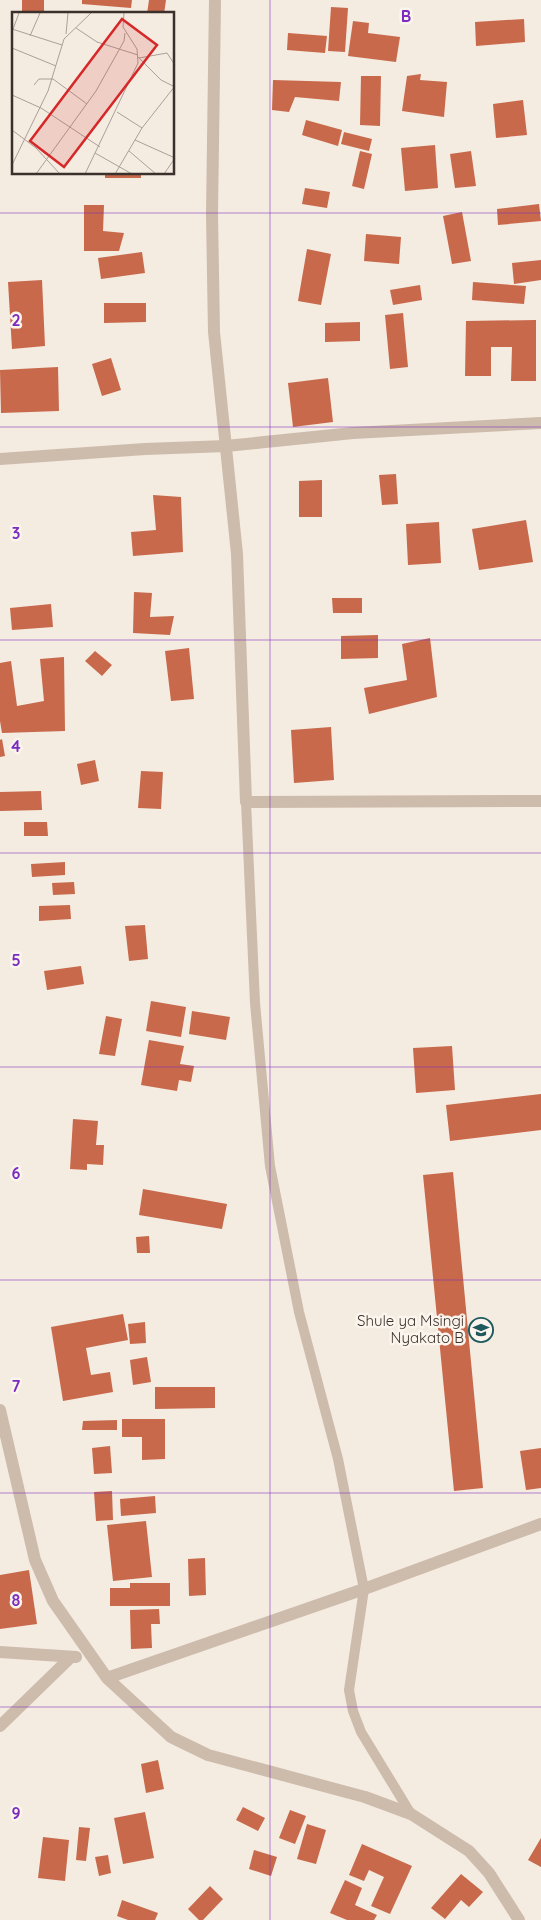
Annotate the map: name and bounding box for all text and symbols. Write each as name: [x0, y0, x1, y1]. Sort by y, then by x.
text: B: [401, 6, 411, 26]
inset map: [12, 12, 175, 175]
text: 2: [11, 310, 21, 330]
text: 3: [12, 523, 20, 543]
text: 4: [11, 736, 21, 756]
text: 5: [11, 950, 21, 970]
text: 6: [12, 1163, 21, 1183]
place label: Shule ya Msingi Nyakato B: [357, 1311, 464, 1347]
school or university icon: Shule ya Msingi Nyakato B: [468, 1317, 494, 1343]
text: 7: [12, 1376, 21, 1396]
text: 8: [12, 1590, 21, 1610]
text: 9: [11, 1803, 21, 1823]

